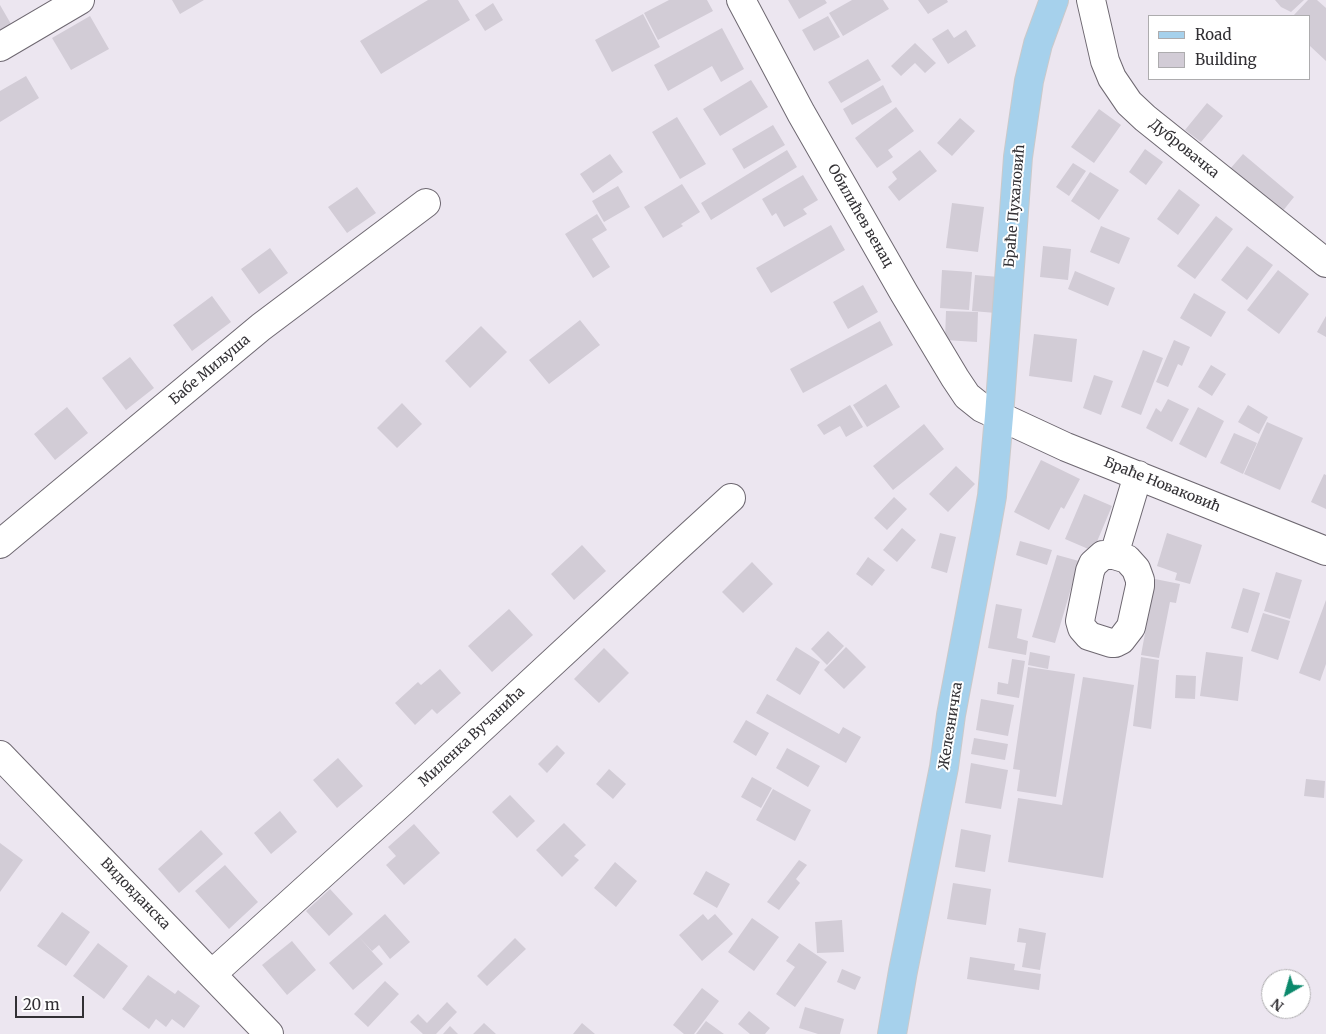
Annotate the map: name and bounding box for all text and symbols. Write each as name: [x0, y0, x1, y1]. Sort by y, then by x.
legend: [1148, 15, 1311, 80]
text: Road: [1195, 25, 1231, 44]
text: Building: [1195, 50, 1257, 69]
street label: Дубровачка: [1146, 116, 1222, 182]
street label: Браће Пухаловић: [1001, 144, 1029, 268]
street label: Обилићев венац: [824, 161, 896, 271]
street label: Бабе Миљуша: [166, 331, 254, 409]
street label: Браће Новаковић: [1101, 454, 1223, 516]
street label: Железничка: [936, 681, 966, 771]
street label: Миленка Вучанића: [416, 684, 528, 790]
street label: Видовданска: [97, 855, 173, 933]
north arrow: [1261, 969, 1311, 1019]
scale bar: [18, 986, 86, 1018]
text: 20 m: [23, 995, 60, 1014]
text: N: [1267, 995, 1287, 1016]

